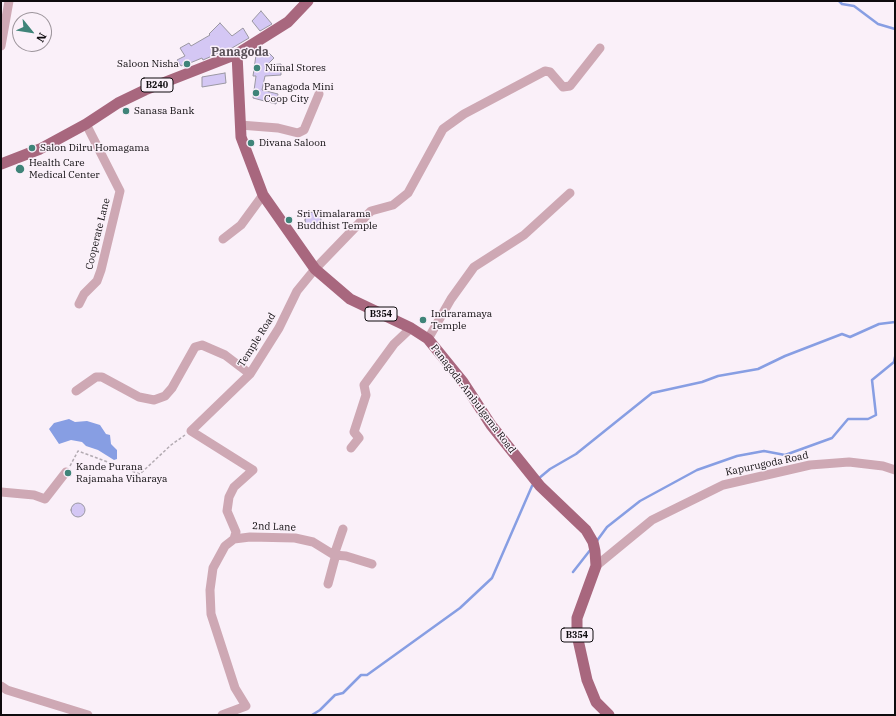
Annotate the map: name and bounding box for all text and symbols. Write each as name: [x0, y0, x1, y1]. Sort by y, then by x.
north arrow: [12, 12, 52, 52]
text: N: [33, 30, 50, 45]
district label: Panagoda: [211, 46, 269, 60]
place label: Saloon Nisha: [117, 58, 179, 70]
marker: Saloon Nisha: [182, 59, 192, 69]
place label: Nimal Stores: [265, 62, 326, 74]
marker: Nimal Stores: [252, 63, 262, 73]
road number: B240: [141, 78, 173, 92]
place label: Panagoda Mini Coop City: [264, 81, 334, 104]
marker: Panagoda Mini Coop City: [251, 88, 261, 98]
place label: Sanasa Bank: [134, 105, 194, 117]
marker: Sanasa Bank: [121, 106, 131, 116]
place label: Divana Saloon: [259, 137, 326, 149]
marker: Divana Saloon: [246, 138, 256, 148]
place label: Salon Dilru Homagama: [40, 142, 149, 154]
marker: Salon Dilru Homagama: [27, 143, 37, 153]
place label: Health Care Medical Center: [29, 157, 100, 180]
marker: Health Care Medical Center: [14, 163, 26, 175]
street label: Cooperate Lane: [83, 197, 113, 271]
place label: Sri Vimalarama Buddhist Temple: [297, 208, 377, 232]
marker: Sri Vimalarama Buddhist Temple: [284, 215, 294, 225]
road number: B354: [365, 307, 397, 321]
place label: Indraramaya Temple: [431, 308, 492, 332]
street label: Temple Road: [236, 311, 278, 369]
marker: Indraramaya Temple: [418, 315, 428, 325]
street label: Panagoda-Ambulgama Road: [428, 342, 518, 456]
street label: Kapurugoda Road: [724, 449, 810, 479]
place label: Kande Purana Rajamaha Viharaya: [76, 461, 167, 484]
marker: Kande Purana Rajamaha Viharaya: [63, 468, 73, 478]
street label: 2nd Lane: [252, 520, 296, 534]
road number: B354: [561, 628, 593, 642]

